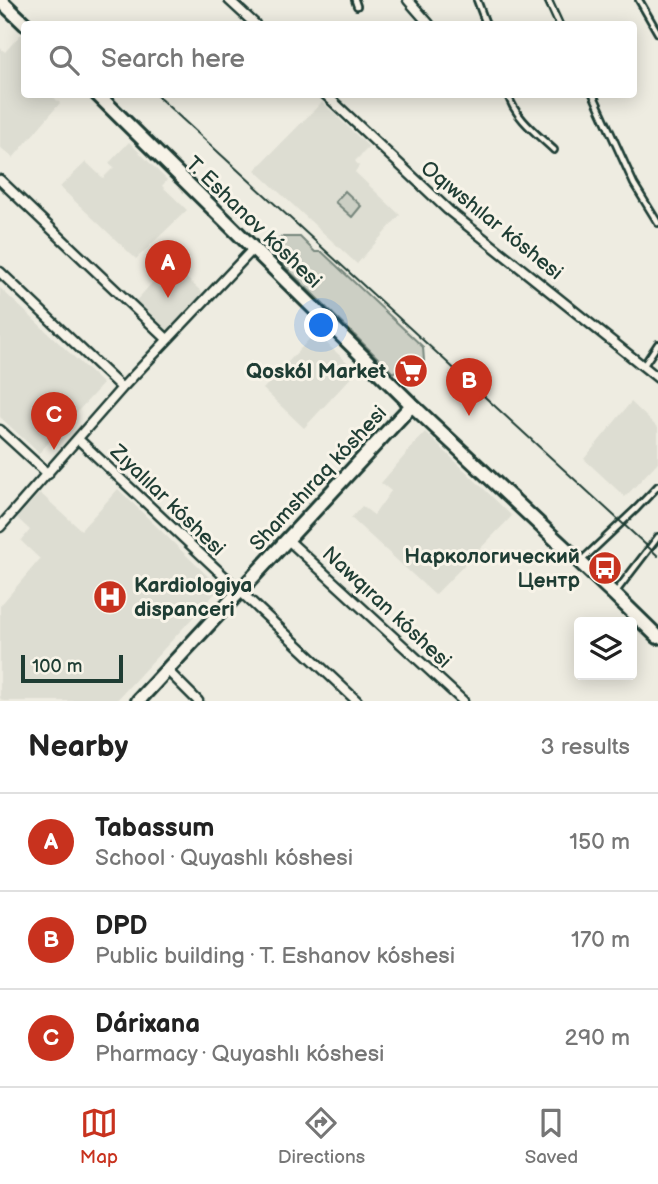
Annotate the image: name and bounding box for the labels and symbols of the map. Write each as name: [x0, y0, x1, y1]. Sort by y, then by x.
street label: T. Eshanov kóshesi: [181, 151, 327, 293]
street label: Oqıwshılar kóshesi: [416, 155, 568, 285]
pin: A: [145, 240, 191, 298]
your location: [304, 308, 338, 342]
supermarket icon: Qoskól Market: [392, 352, 430, 390]
pin: B: [446, 358, 492, 416]
place label: Qoskól Market: [246, 359, 386, 384]
pin: C: [31, 392, 77, 450]
street label: Shamshıraq kóshesi: [245, 401, 392, 556]
street label: Zıyalılar kóshesi: [104, 439, 230, 561]
street label: Nawqıran kóshesi: [317, 541, 456, 673]
place label: Наркологический Центр: [404, 544, 581, 593]
bus stop icon: Наркологический Центр: [586, 549, 624, 587]
place label: Kardiologiya dispanceri: [134, 573, 252, 622]
hospital icon: Kardiologiya dispanceri: [91, 578, 129, 616]
scale bar: [21, 652, 122, 684]

